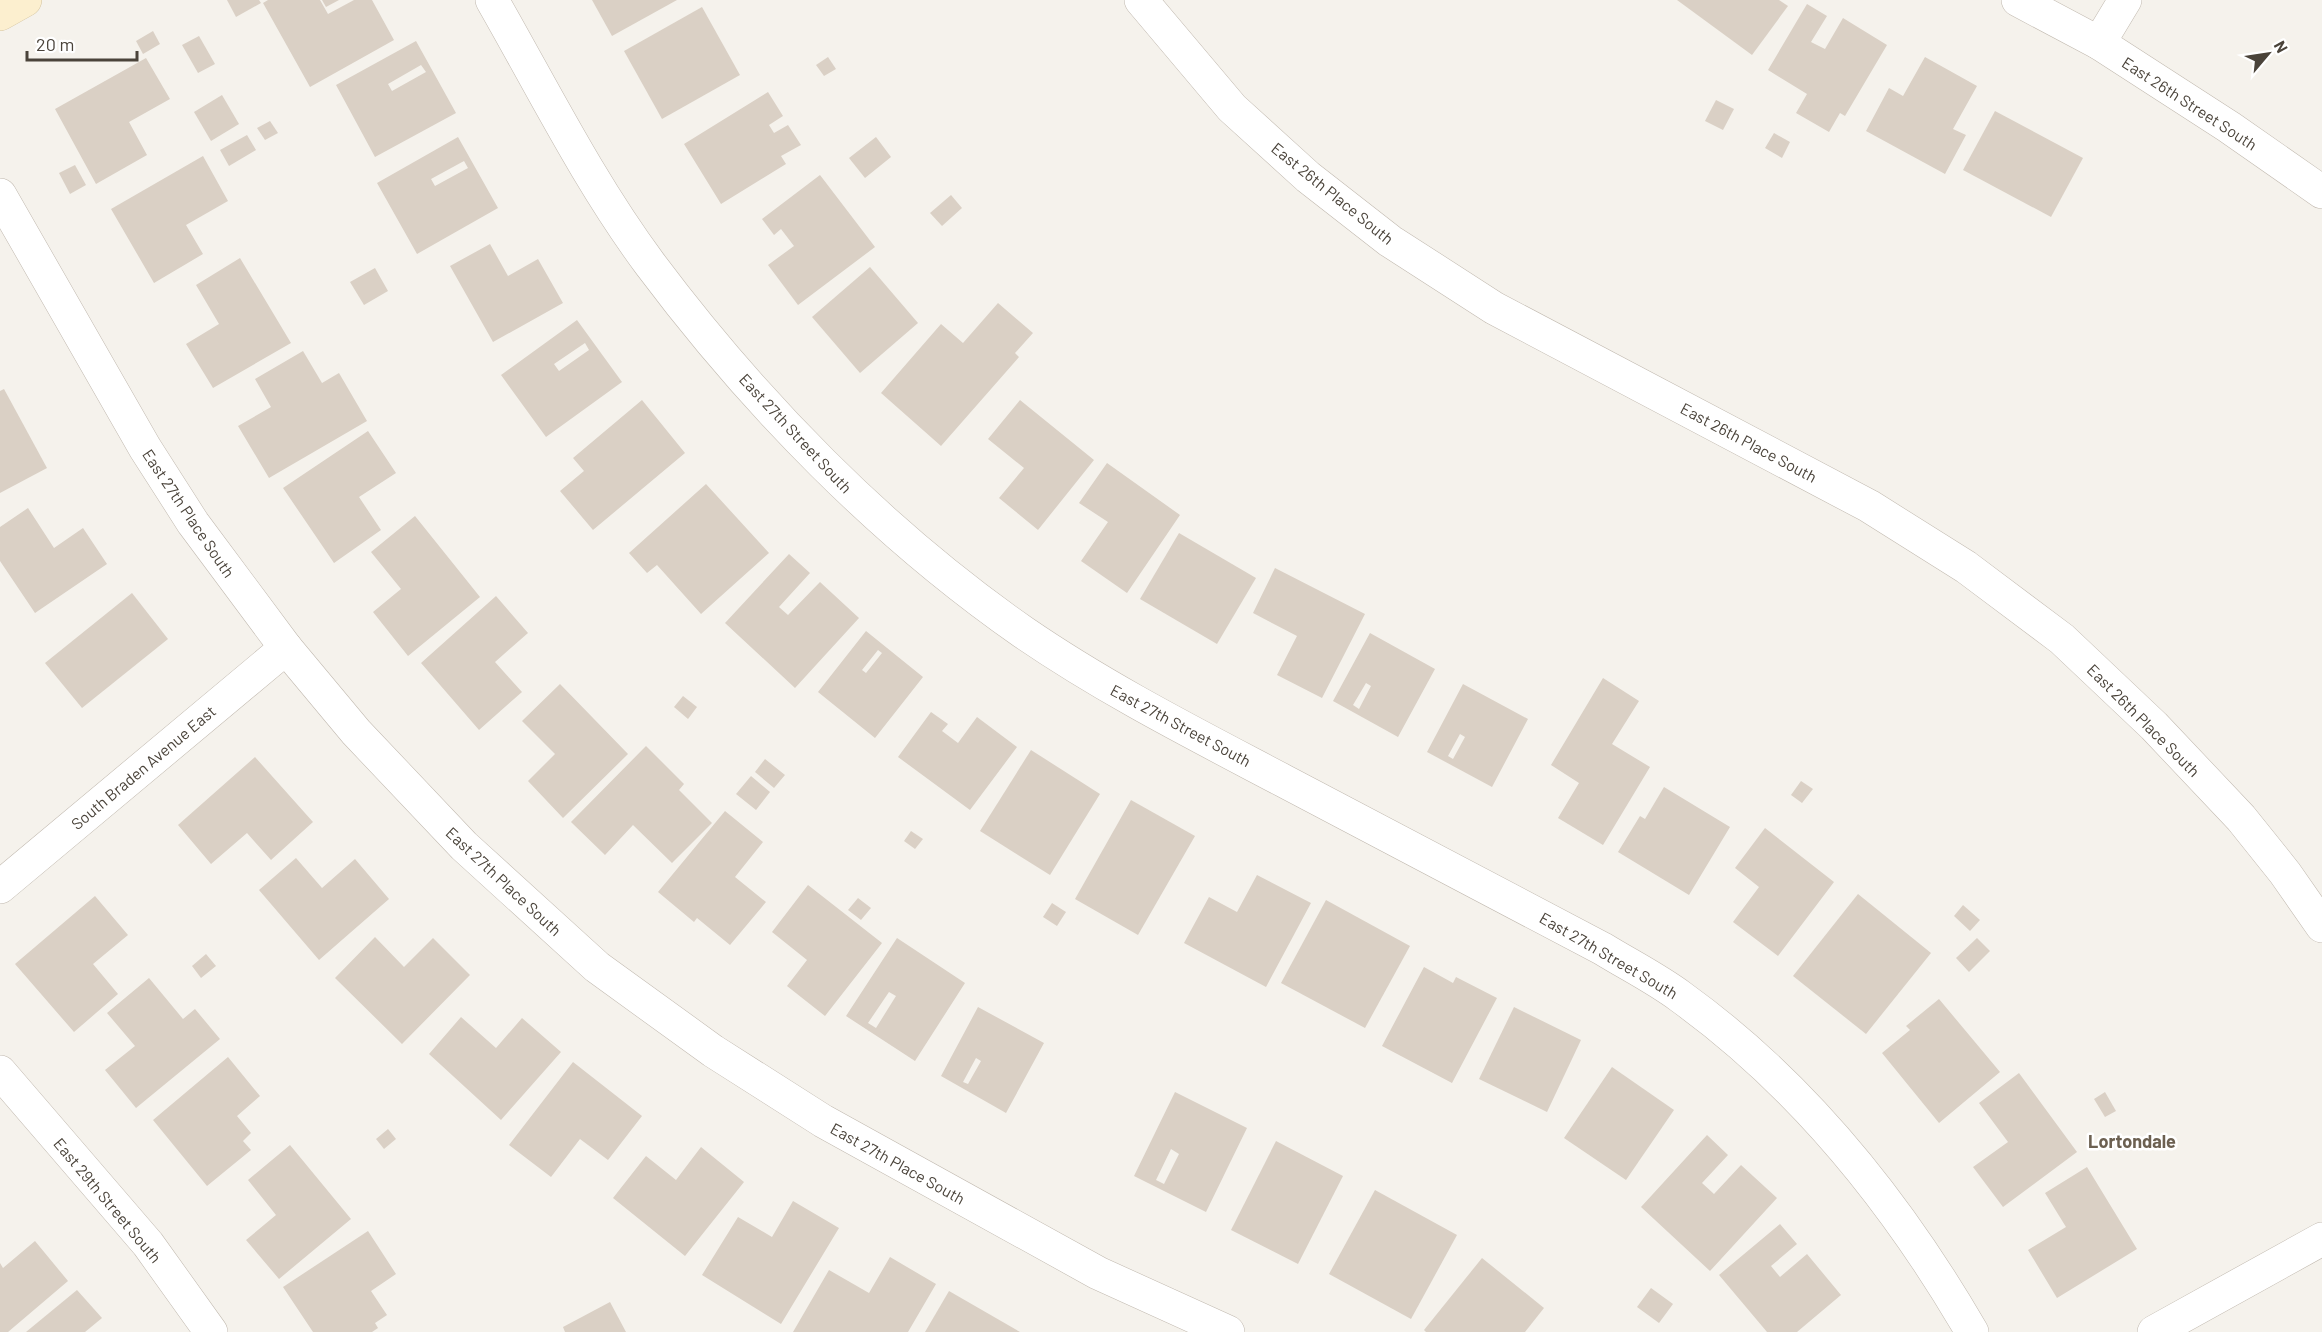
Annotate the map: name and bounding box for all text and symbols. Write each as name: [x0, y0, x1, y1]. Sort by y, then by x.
scale bar: [27, 24, 136, 62]
north arrow: [2238, 24, 2298, 84]
text: 20 m: [36, 33, 74, 55]
text: N: [2271, 37, 2292, 56]
street label: East 26th Street South: [2119, 52, 2261, 154]
street label: East 26th Place South: [1268, 138, 1398, 248]
street label: East 27th Street South: [736, 369, 856, 497]
street label: East 26th Place South: [1678, 398, 1820, 486]
street label: East 27th Place South: [139, 445, 239, 581]
street label: East 26th Place South: [2084, 660, 2204, 780]
street label: East 27th Street South: [1108, 680, 1254, 770]
street label: South Braden Avenue East: [67, 701, 219, 833]
street label: East 27th Place South: [442, 823, 566, 939]
street label: East 27th Street South: [1537, 908, 1681, 1002]
street label: East 27th Place South: [827, 1118, 969, 1208]
district label: Lortondale: [2088, 1130, 2176, 1152]
street label: East 29th Street South: [50, 1134, 166, 1266]

